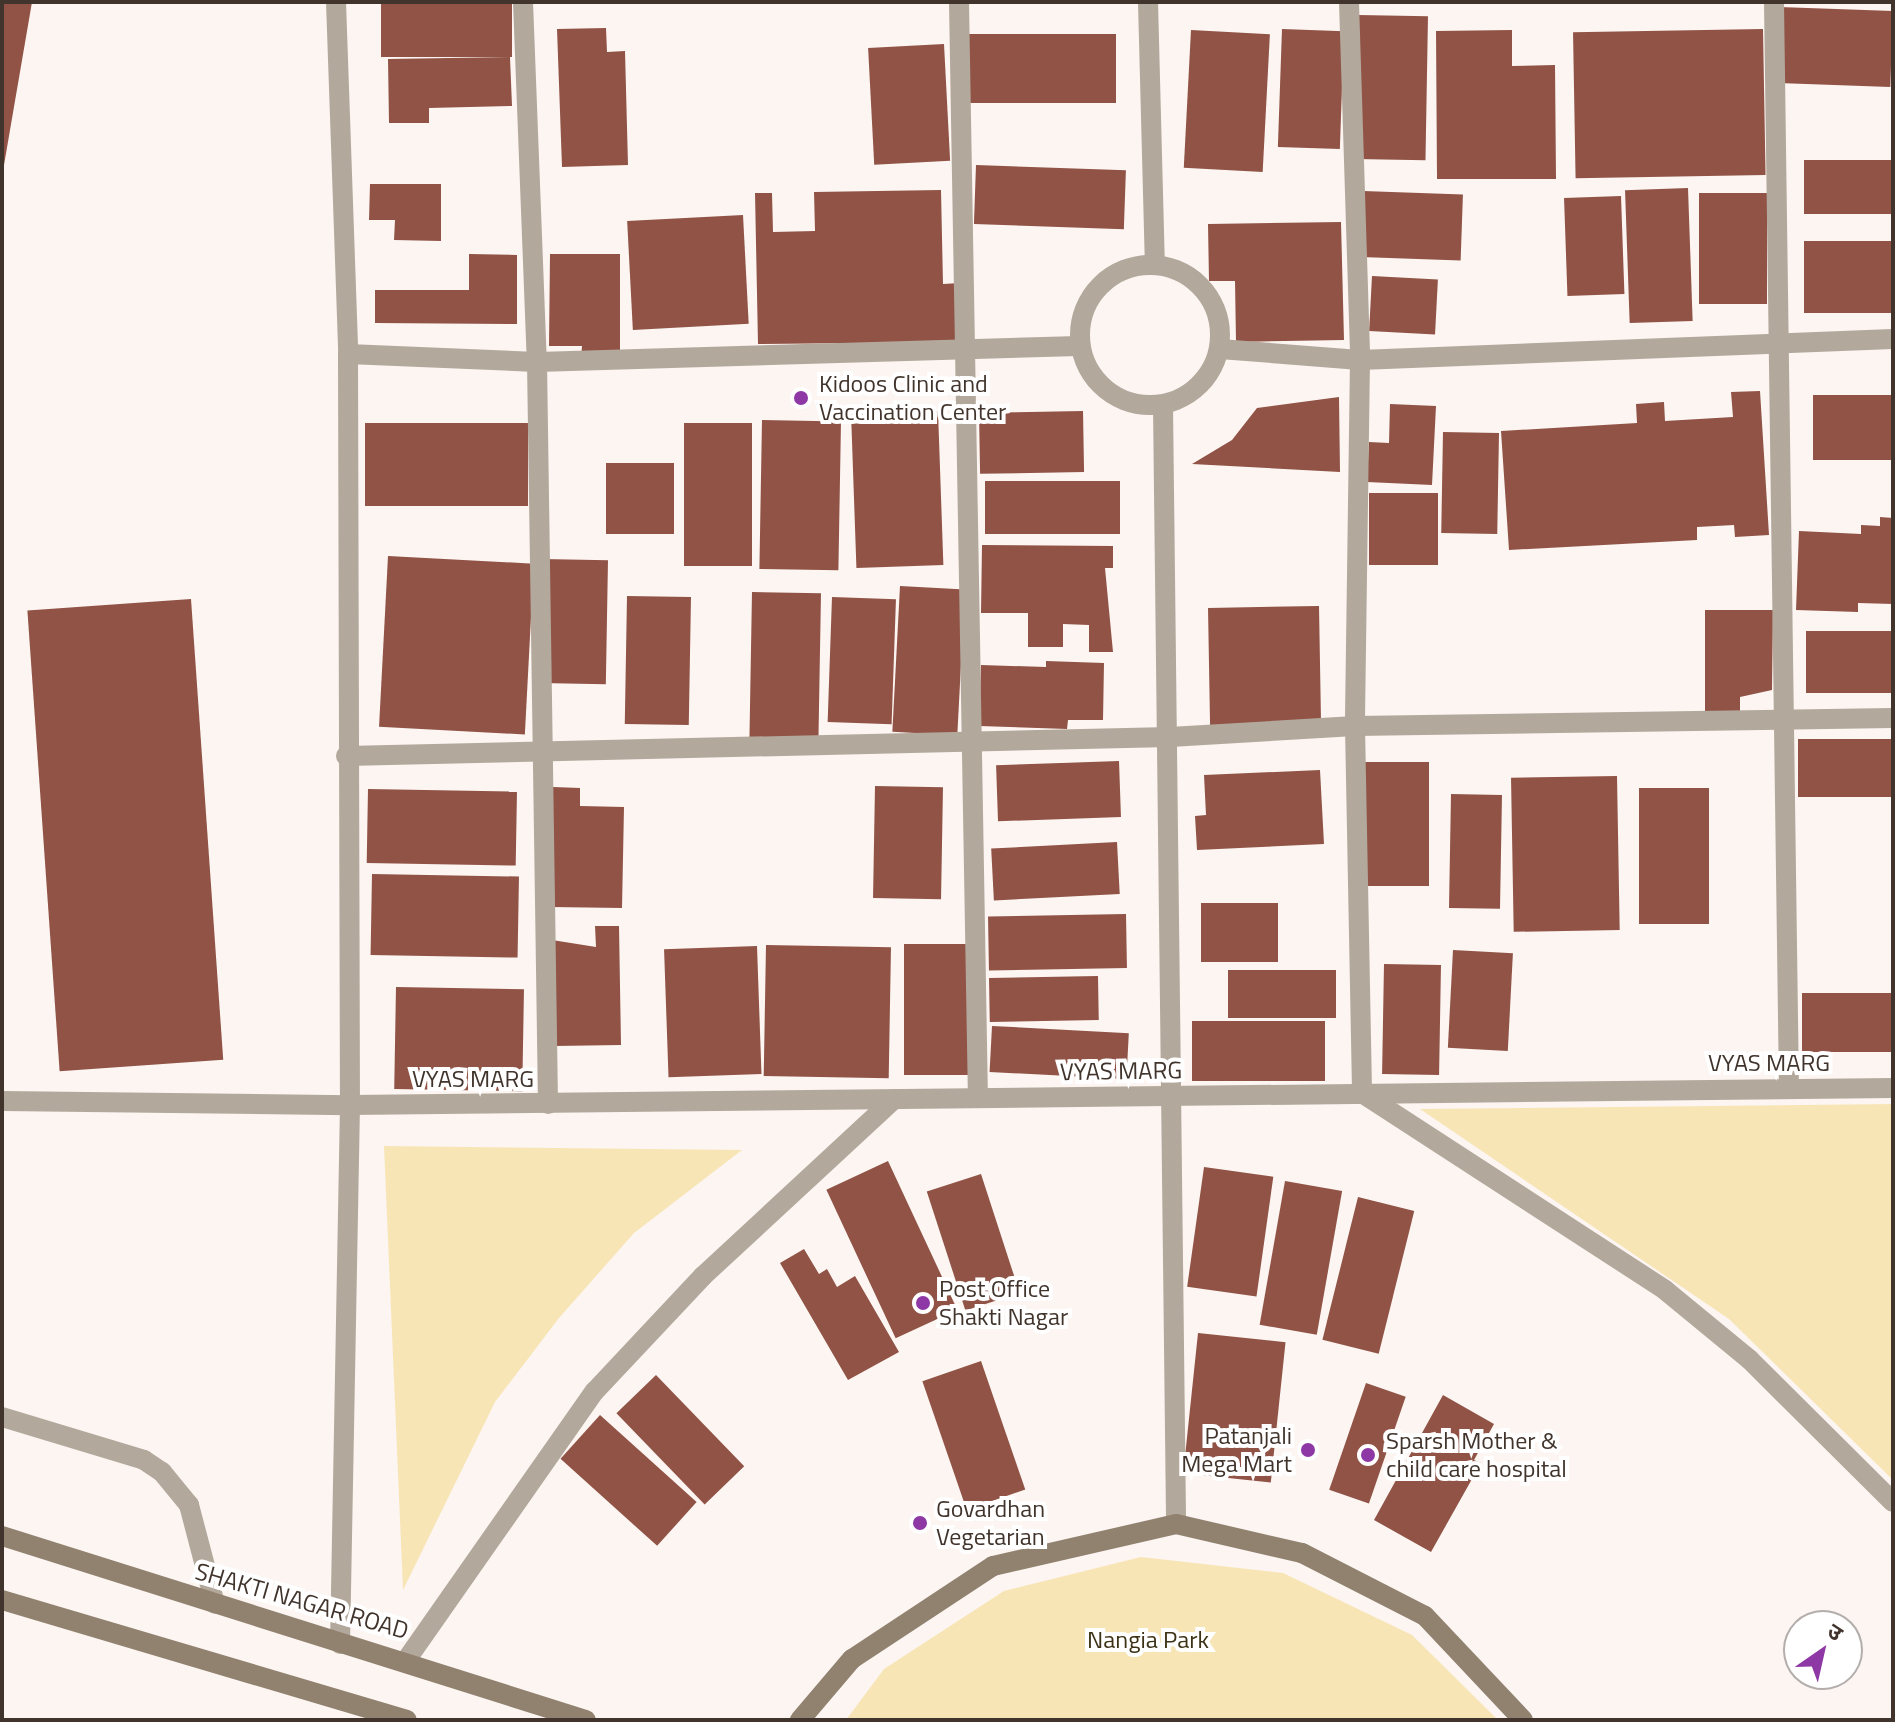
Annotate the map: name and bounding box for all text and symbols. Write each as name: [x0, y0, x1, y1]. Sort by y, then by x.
place label: Kidoos Clinic and Vaccination Center: [819, 370, 1006, 426]
marker: Kidoos Clinic and Vaccination Center: [790, 387, 812, 409]
street label: VYAS MARG: [1708, 1049, 1830, 1077]
street label: VYAS MARG: [1060, 1056, 1182, 1086]
street label: VYAS MARG: [412, 1065, 534, 1093]
place label: Post Office Shakti Nagar: [939, 1275, 1068, 1331]
marker: Post Office Shakti Nagar: [914, 1294, 932, 1312]
place label: Patanjali Mega Mart: [1181, 1422, 1292, 1478]
place label: Sparsh Mother & child care hospital: [1386, 1427, 1567, 1483]
marker: Patanjali Mega Mart: [1299, 1441, 1317, 1459]
marker: Sparsh Mother & child care hospital: [1357, 1444, 1379, 1466]
place label: Govardhan Vegetarian: [936, 1495, 1045, 1551]
marker: Govardhan Vegetarian: [911, 1514, 929, 1532]
street label: SHAKTI NAGAR ROAD: [192, 1557, 412, 1645]
north arrow: [1783, 1610, 1863, 1690]
text: उ: [1820, 1614, 1850, 1649]
park label: Nangia Park: [1087, 1626, 1209, 1654]

